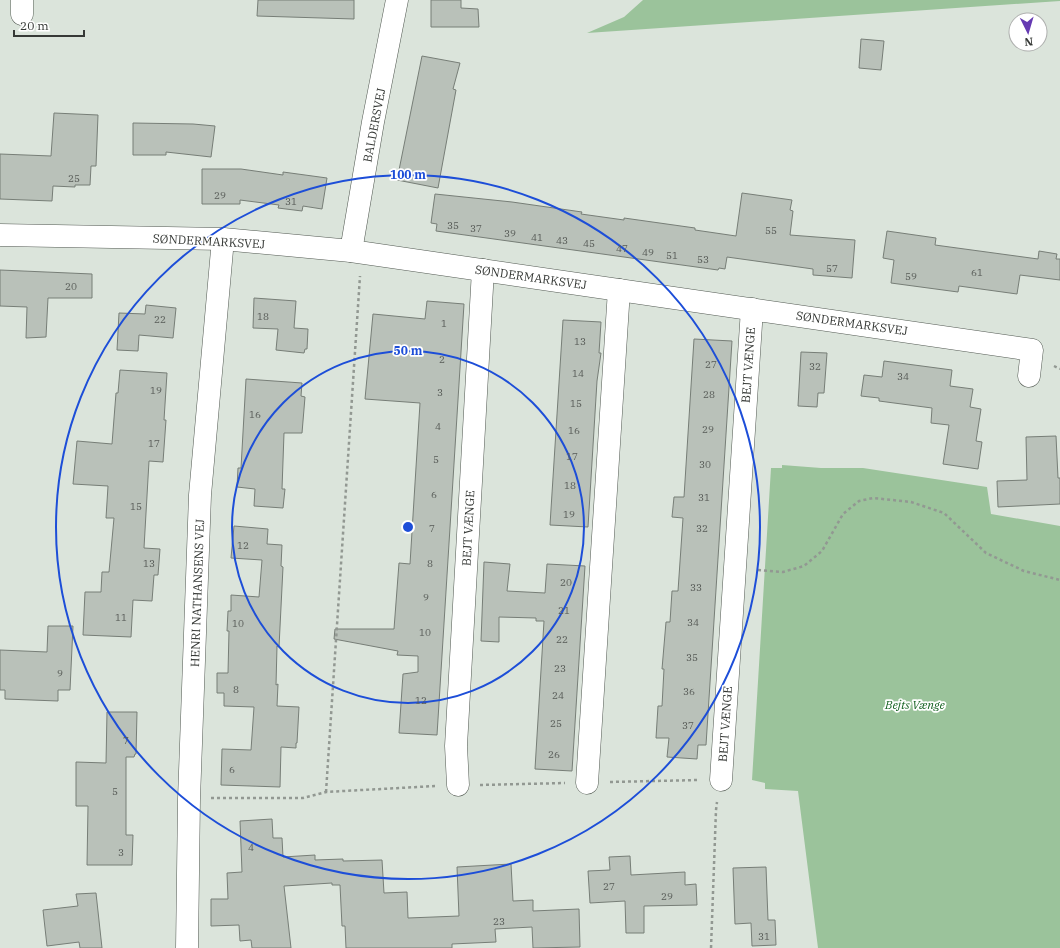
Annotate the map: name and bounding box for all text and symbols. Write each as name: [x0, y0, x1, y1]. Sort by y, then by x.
scale bar: [14, 12, 84, 38]
north arrow: [1008, 12, 1048, 52]
text: 20 m: [20, 18, 49, 33]
text: N: [1024, 35, 1034, 49]
street label: BALDERSVEJ: [359, 86, 389, 164]
text: 100 m: [390, 167, 426, 182]
house number: 25: [68, 172, 80, 185]
house number: 29: [214, 189, 226, 202]
house number: 31: [285, 195, 297, 208]
house number: 35: [447, 219, 459, 232]
house number: 37: [470, 222, 482, 235]
house number: 55: [765, 224, 777, 237]
house number: 39: [504, 227, 516, 240]
street label: SØNDERMARKSVEJ: [152, 231, 266, 251]
house number: 41: [531, 231, 543, 244]
house number: 43: [556, 234, 568, 247]
house number: 45: [583, 237, 595, 250]
house number: 47: [616, 242, 628, 255]
house number: 49: [642, 246, 654, 259]
house number: 51: [666, 249, 678, 262]
house number: 53: [697, 253, 709, 266]
street label: SØNDERMARKSVEJ: [474, 262, 588, 292]
house number: 57: [826, 262, 838, 275]
house number: 61: [971, 266, 983, 279]
house number: 59: [905, 270, 917, 283]
house number: 20: [65, 280, 77, 293]
street label: SØNDERMARKSVEJ: [795, 308, 909, 338]
house number: 18: [257, 310, 269, 323]
house number: 22: [154, 313, 166, 326]
house number: 1: [441, 317, 447, 330]
street label: BEJT VÆNGE: [738, 327, 758, 403]
house number: 13: [574, 335, 586, 348]
text: 50 m: [394, 343, 423, 358]
house number: 2: [439, 353, 445, 366]
house number: 27: [705, 358, 717, 371]
house number: 32: [809, 360, 821, 373]
house number: 14: [572, 367, 584, 380]
house number: 34: [897, 370, 909, 383]
house number: 19: [150, 384, 162, 397]
house number: 3: [437, 386, 443, 399]
house number: 28: [703, 388, 715, 401]
house number: 15: [570, 397, 582, 410]
house number: 16: [249, 408, 261, 421]
house number: 4: [435, 420, 441, 433]
house number: 29: [702, 423, 714, 436]
house number: 16: [568, 424, 580, 437]
house number: 17: [148, 437, 160, 450]
house number: 17: [566, 450, 578, 463]
house number: 5: [433, 453, 439, 466]
house number: 30: [699, 458, 711, 471]
house number: 18: [564, 479, 576, 492]
house number: 6: [431, 488, 437, 501]
street label: BEJT VÆNGE: [459, 490, 477, 566]
house number: 31: [698, 491, 710, 504]
house number: 15: [130, 500, 142, 513]
house number: 19: [563, 508, 575, 521]
street label: HENRI NATHANSENS VEJ: [187, 519, 207, 667]
centre of rings: [401, 520, 415, 534]
house number: 7: [429, 522, 435, 535]
house number: 32: [696, 522, 708, 535]
house number: 12: [237, 539, 249, 552]
house number: 13: [143, 557, 155, 570]
house number: 8: [427, 557, 433, 570]
house number: 20: [560, 576, 572, 589]
house number: 33: [690, 581, 702, 594]
house number: 9: [423, 591, 429, 604]
house number: 21: [558, 604, 570, 617]
house number: 11: [115, 611, 127, 624]
house number: 34: [687, 616, 699, 629]
house number: 10: [232, 617, 244, 630]
house number: 10: [419, 626, 431, 639]
house number: 22: [556, 633, 568, 646]
house number: 35: [686, 651, 698, 664]
house number: 23: [554, 662, 566, 675]
house number: 9: [57, 667, 63, 680]
house number: 8: [233, 683, 239, 696]
house number: 36: [683, 685, 695, 698]
street label: BEJT VÆNGE: [715, 686, 735, 762]
house number: 24: [552, 689, 564, 702]
house number: 12: [415, 694, 427, 707]
park label: Bejts Vænge: [884, 697, 946, 712]
house number: 25: [550, 717, 562, 730]
house number: 37: [682, 719, 694, 732]
house number: 7: [123, 734, 129, 747]
house number: 26: [548, 748, 560, 761]
house number: 6: [229, 763, 235, 776]
house number: 5: [112, 785, 118, 798]
house number: 4: [248, 841, 254, 854]
house number: 3: [118, 846, 124, 859]
house number: 27: [603, 880, 615, 893]
house number: 29: [661, 890, 673, 903]
house number: 23: [493, 915, 505, 928]
house number: 31: [758, 930, 770, 943]

